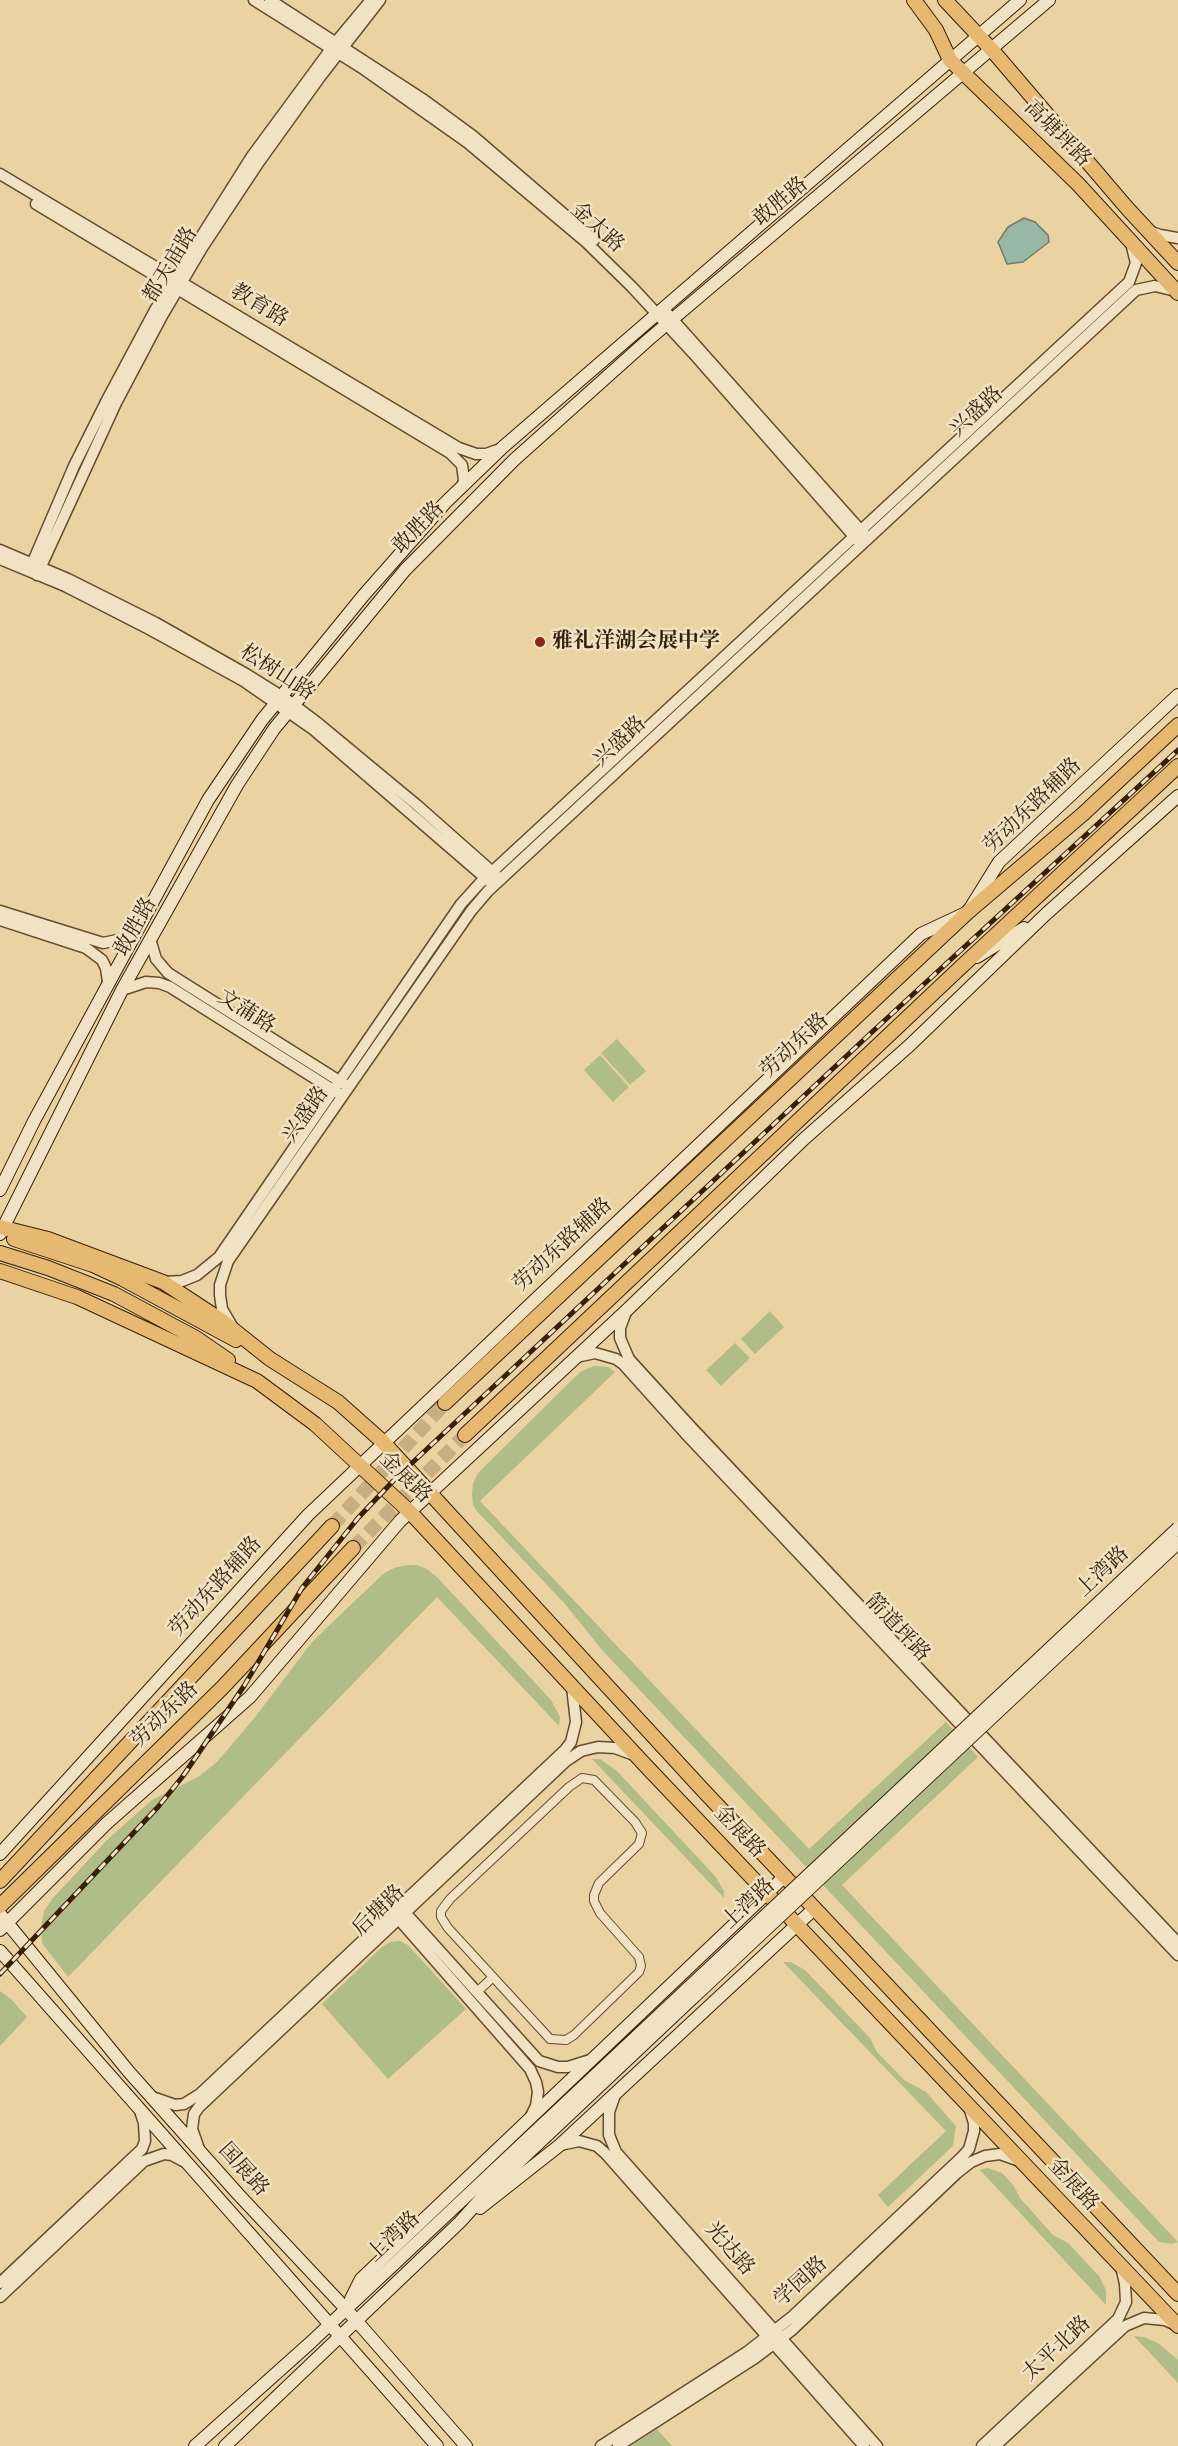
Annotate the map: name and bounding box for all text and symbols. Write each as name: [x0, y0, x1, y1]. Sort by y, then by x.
street label: 高塘坪路: [1018, 95, 1096, 173]
street label: 敢胜路: [749, 172, 813, 232]
street label: 金太路: [565, 198, 629, 258]
street label: 都天庙路: [139, 223, 203, 307]
street label: 教育路: [226, 279, 292, 333]
street label: 兴盛路: [945, 381, 1009, 443]
street label: 敢胜路: [388, 497, 450, 559]
place label: 雅礼洋湖会展中学: [552, 629, 720, 655]
marker: 雅礼洋湖会展中学: [533, 635, 547, 649]
street label: 松树山路: [235, 640, 319, 706]
street label: 兴盛路: [588, 711, 652, 773]
street label: 劳动东路辅路: [979, 753, 1087, 859]
street label: 敢胜路: [110, 893, 162, 961]
street label: 文蒲路: [213, 985, 279, 1039]
street label: 劳动东路: [756, 1008, 834, 1084]
street label: 兴盛路: [278, 1082, 334, 1148]
street label: 劳动东路辅路: [508, 1193, 618, 1297]
street label: 金展路: [374, 1447, 436, 1509]
street label: 劳动东路辅路: [164, 1532, 268, 1642]
street label: 上湾路: [1071, 1541, 1135, 1603]
street label: 箭道坪路: [859, 1589, 935, 1667]
street label: 劳动东路: [126, 1677, 204, 1753]
street label: 金展路: [708, 1801, 770, 1863]
street label: 上湾路: [717, 1873, 781, 1935]
street label: 后塘路: [348, 1880, 410, 1942]
street label: 国展路: [213, 2138, 273, 2202]
street label: 金展路: [1042, 2153, 1104, 2217]
street label: 上湾路: [362, 2206, 426, 2268]
street label: 光达路: [699, 2217, 759, 2281]
street label: 学园路: [769, 2252, 833, 2312]
street label: 太平北路: [1018, 2311, 1096, 2387]

